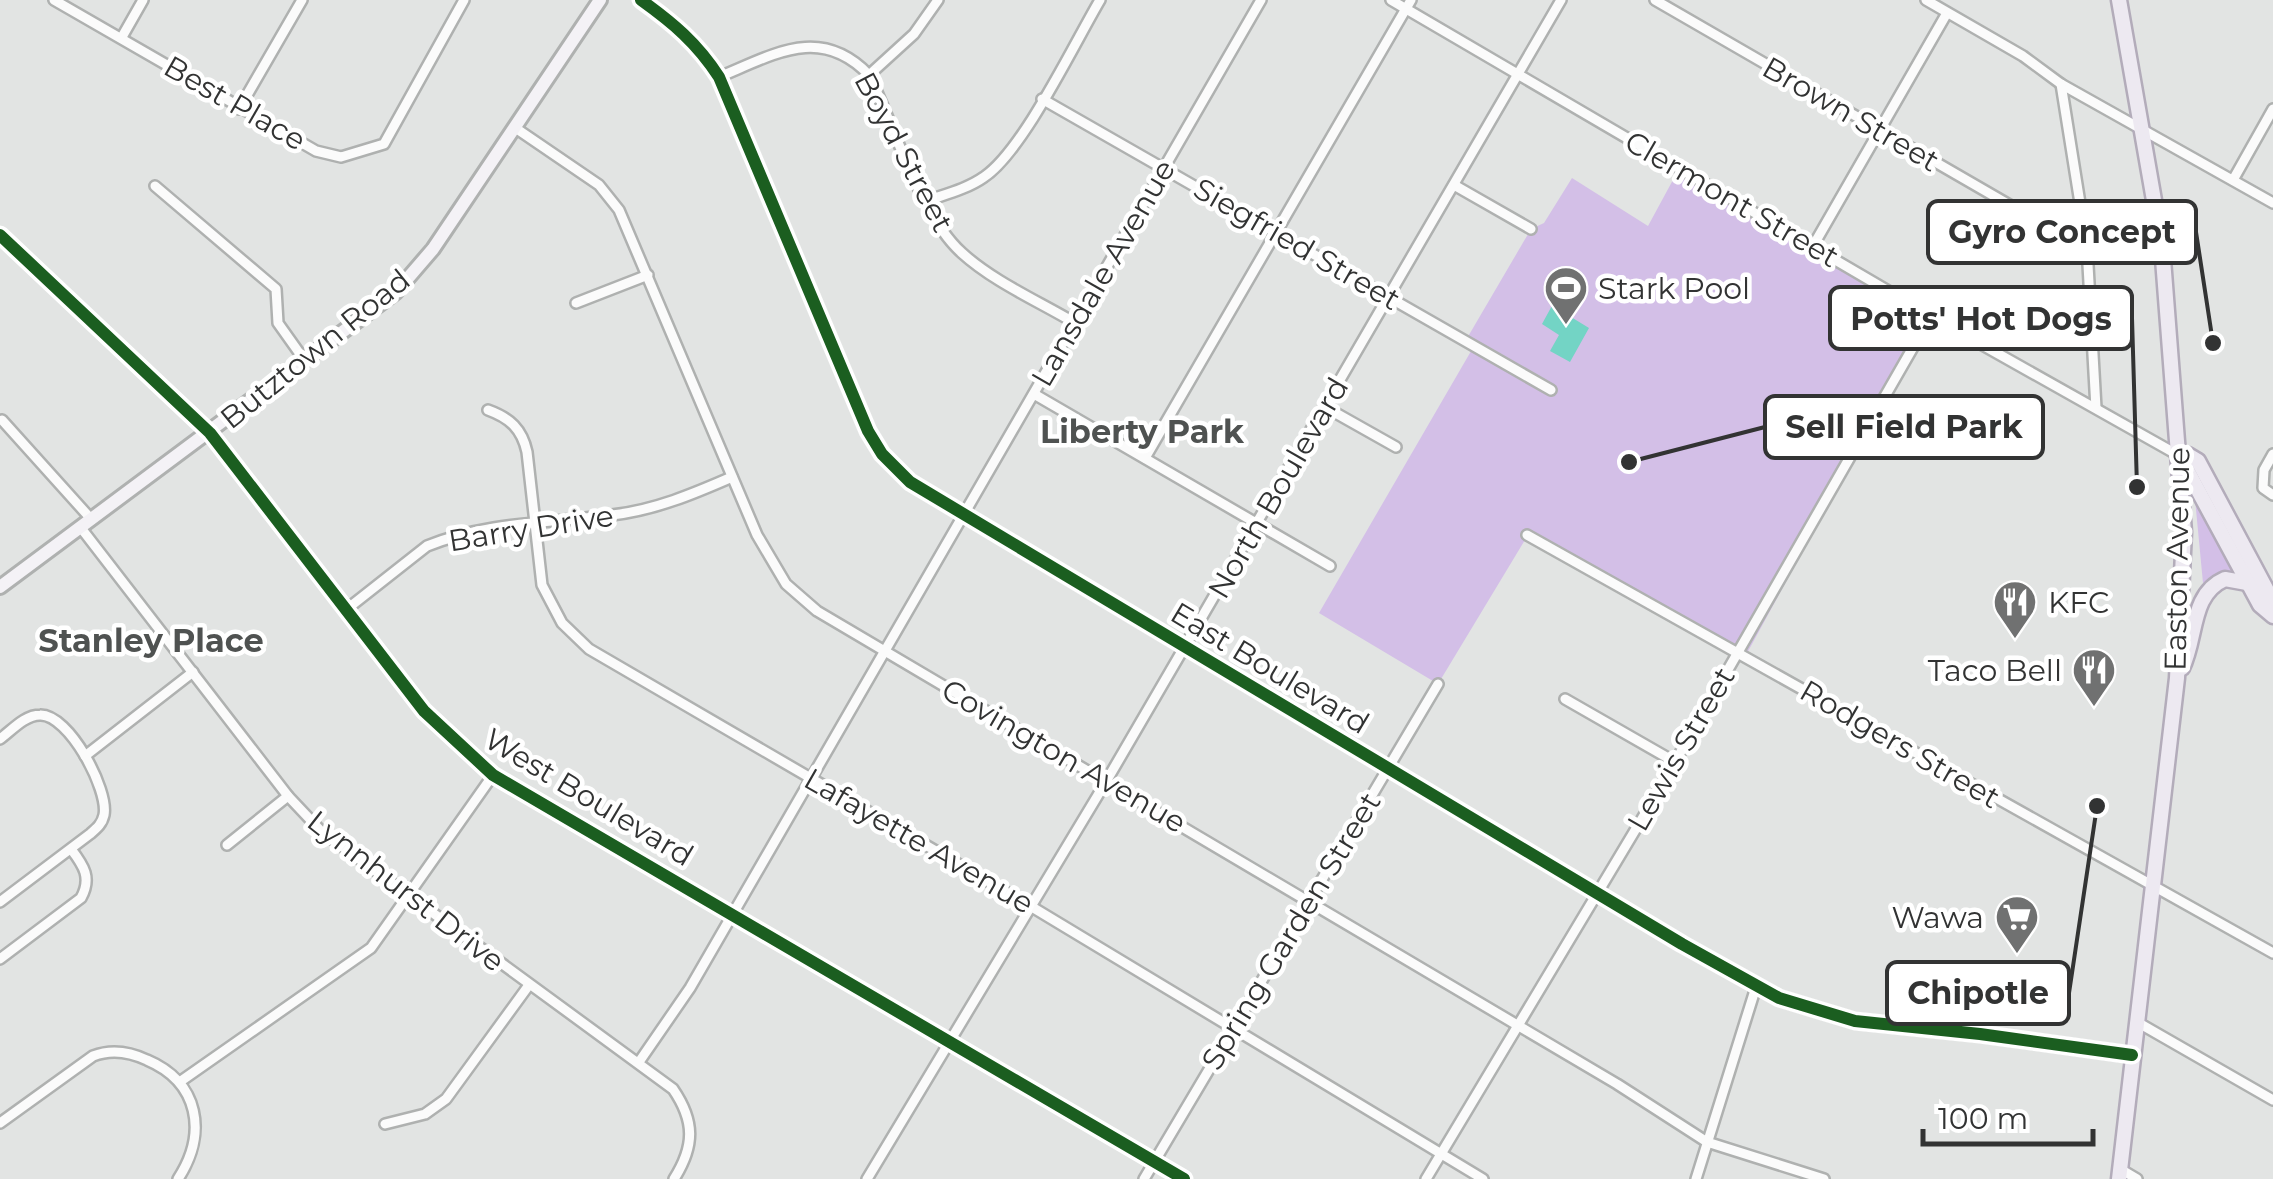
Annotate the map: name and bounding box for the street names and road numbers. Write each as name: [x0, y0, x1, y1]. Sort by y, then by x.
street label: Best Place: [158, 48, 312, 158]
street label: Brown Street: [1756, 49, 1946, 179]
street label: Boyd Street: [846, 66, 962, 238]
street label: Clermont Street: [1618, 123, 1846, 275]
street label: Lansdale Avenue: [1023, 153, 1183, 393]
street label: Siegfried Street: [1187, 170, 1407, 318]
street label: Butztown Road: [213, 261, 417, 437]
street label: North Boulevard: [1200, 371, 1356, 605]
street label: Easton Avenue: [2157, 447, 2197, 671]
street label: Barry Drive: [446, 497, 616, 559]
street label: East Boulevard: [1164, 594, 1376, 742]
street label: Lewis Street: [1619, 661, 1743, 837]
street label: Covington Avenue: [935, 671, 1193, 841]
street label: Rodgers Street: [1793, 672, 2007, 816]
street label: West Boulevard: [478, 720, 700, 874]
street label: Lafayette Avenue: [798, 760, 1040, 922]
street label: Spring Garden Street: [1193, 786, 1389, 1076]
street label: Lynnhurst Drive: [300, 802, 512, 980]

